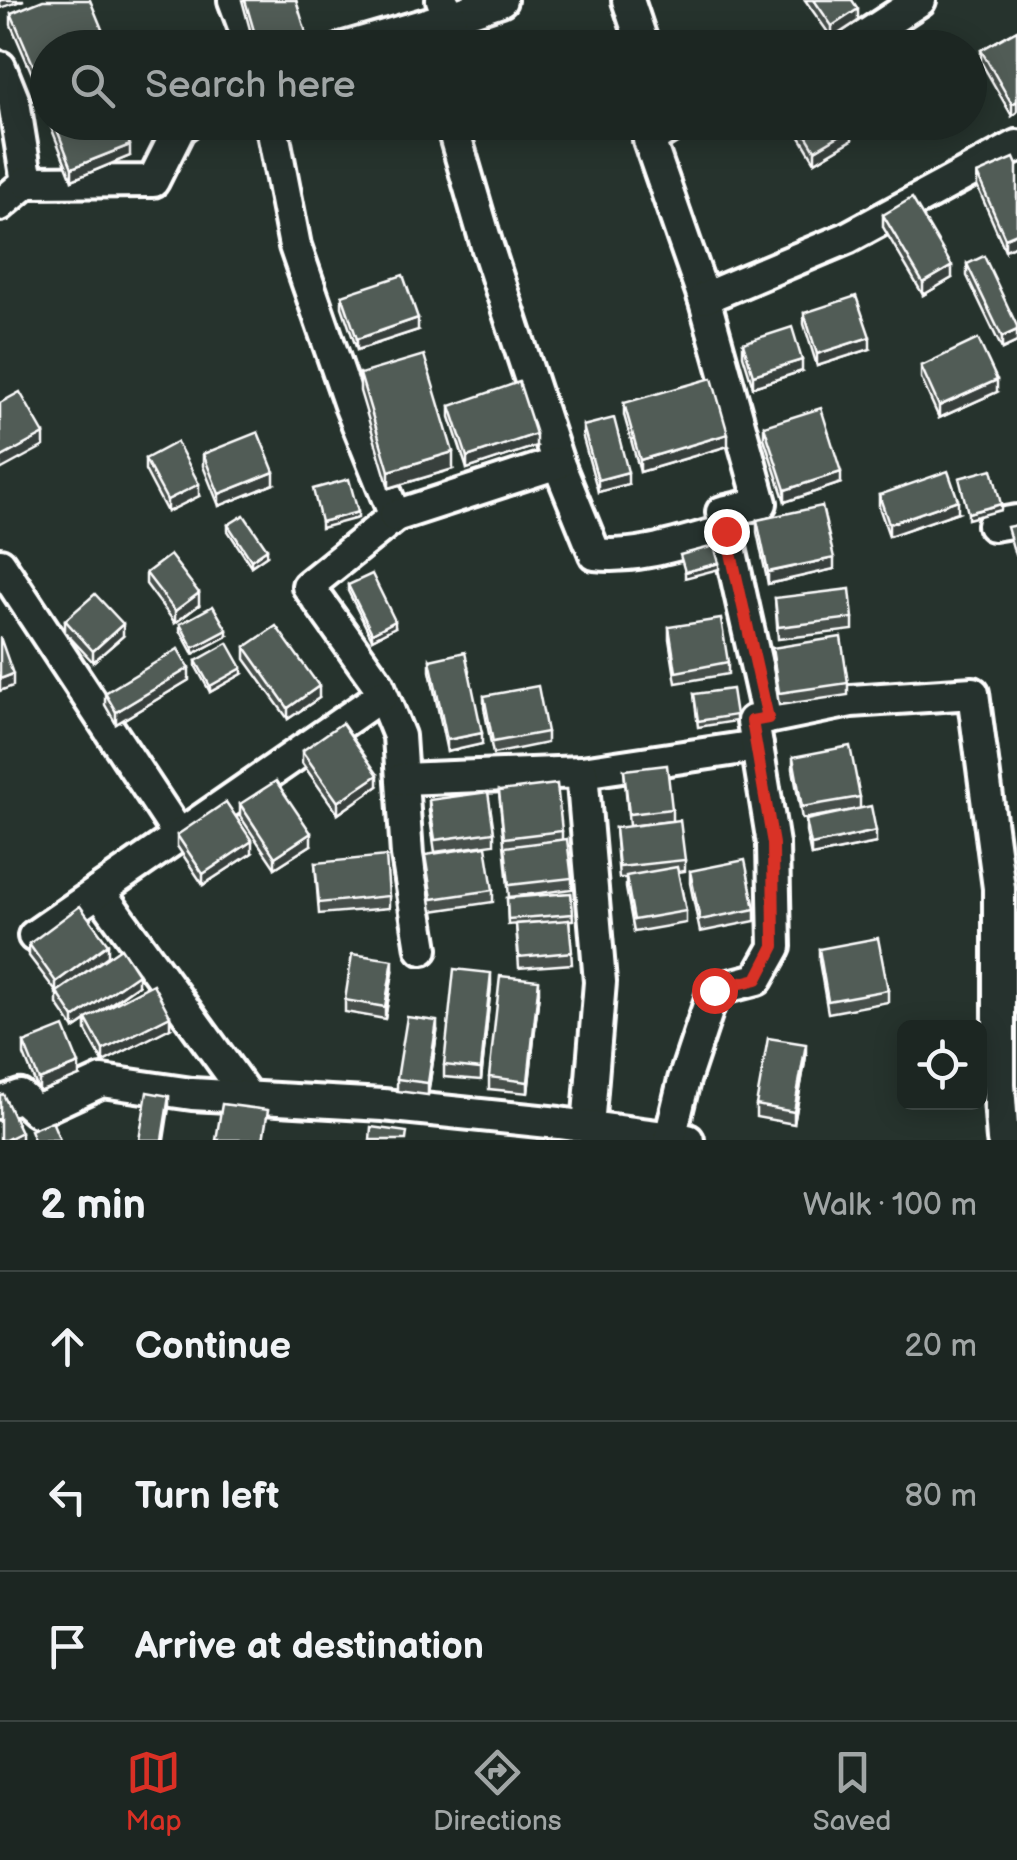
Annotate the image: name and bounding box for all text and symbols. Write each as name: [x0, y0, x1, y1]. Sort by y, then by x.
search box: [30, 30, 987, 140]
icon: search: [65, 58, 120, 113]
text: Search here: [145, 63, 356, 108]
route end: [704, 509, 750, 555]
route start: [692, 968, 738, 1014]
map controls: [897, 1020, 987, 1110]
button: locate: [897, 1020, 987, 1110]
text: 2 min: [40, 1180, 146, 1231]
text: Walk · 100 m: [803, 1186, 977, 1225]
icon: ahead: [40, 1319, 95, 1374]
text: Continue: [135, 1324, 291, 1369]
text: 20 m: [904, 1327, 977, 1366]
icon: left: [40, 1469, 95, 1524]
text: Turn left: [135, 1474, 279, 1519]
text: 80 m: [904, 1477, 977, 1516]
icon: arrive: [40, 1619, 95, 1674]
text: Arrive at destination: [135, 1624, 484, 1669]
tab: Map: [126, 1745, 182, 1838]
tab: Directions: [433, 1745, 562, 1838]
tab: Saved: [813, 1745, 891, 1838]

